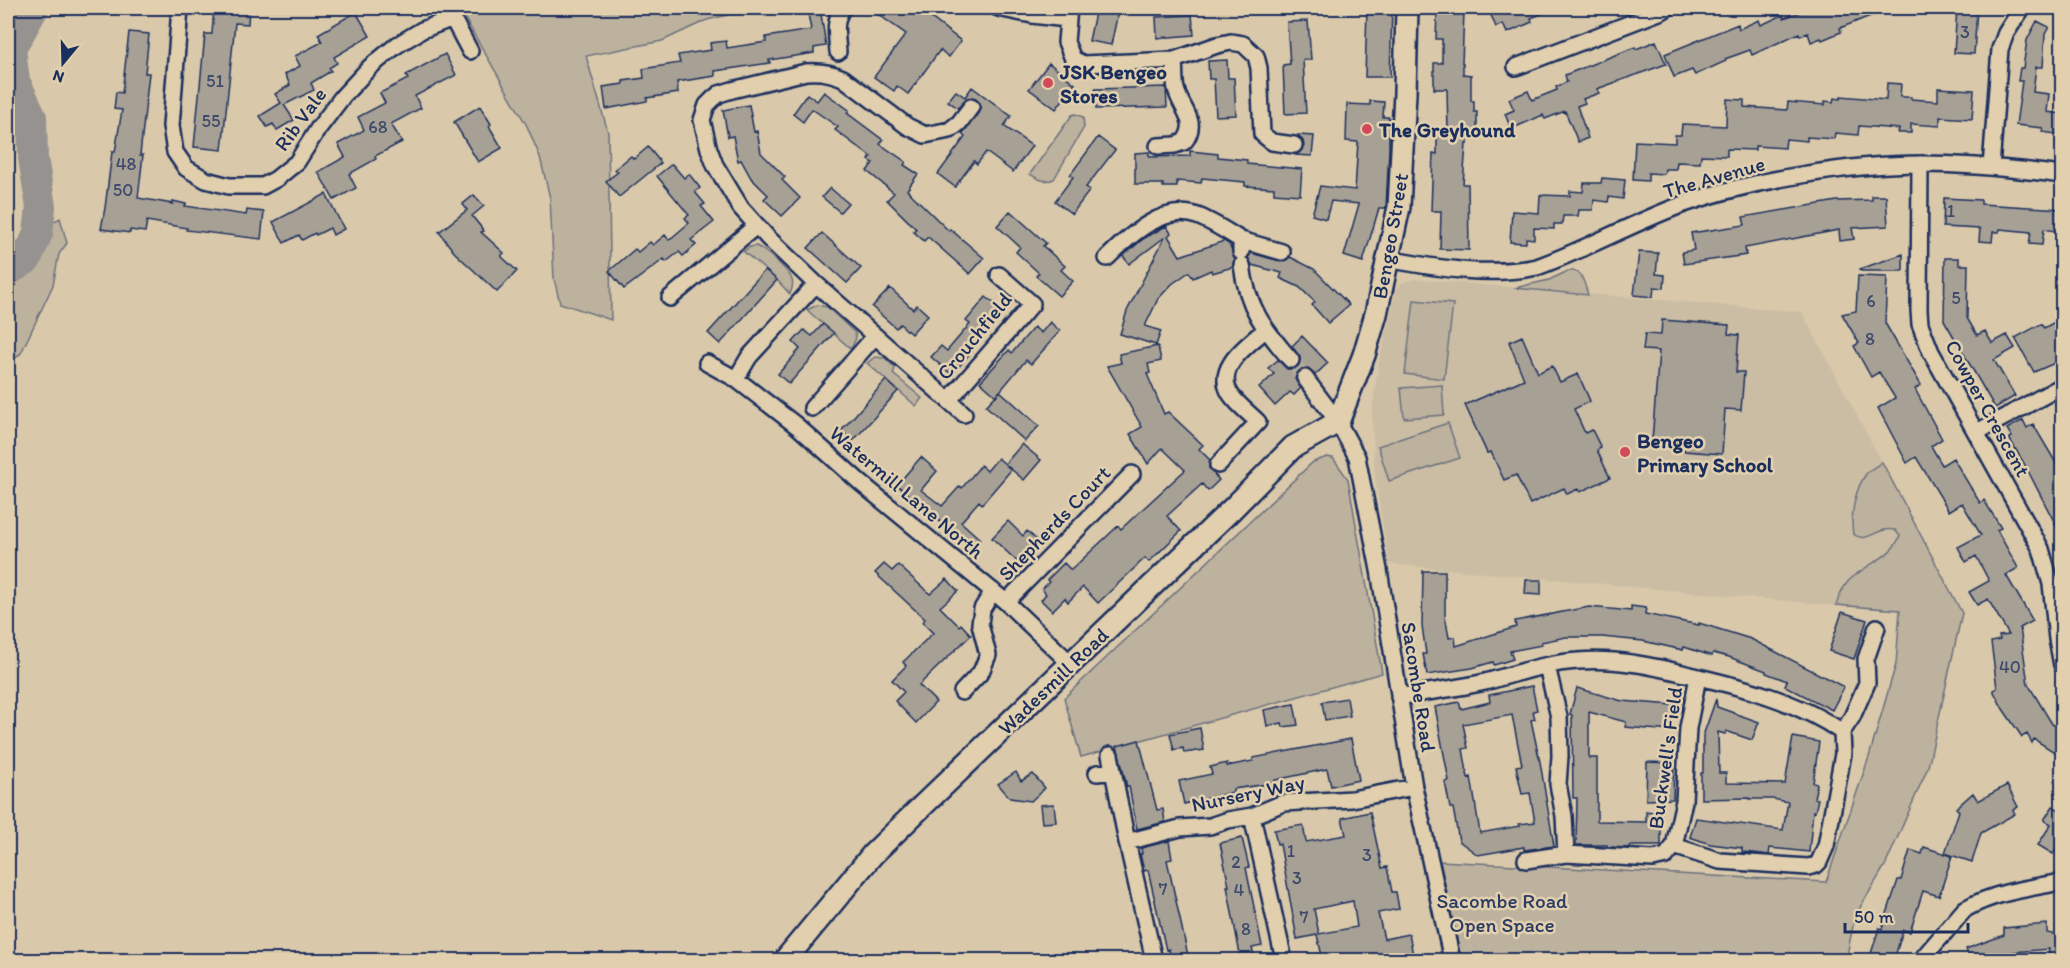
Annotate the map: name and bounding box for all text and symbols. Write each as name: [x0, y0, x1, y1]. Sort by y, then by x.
house number: 3: [1960, 21, 1970, 43]
north arrow: [33, 33, 93, 93]
place label: JSK Bengeo Stores: [1059, 59, 1167, 108]
text: N: [50, 66, 66, 87]
house number: 51: [206, 70, 224, 92]
marker: JSK Bengeo Stores: [1041, 76, 1055, 90]
street label: Rib Vale: [269, 82, 331, 156]
house number: 55: [202, 110, 220, 132]
house number: 68: [368, 116, 388, 138]
place label: The Greyhound: [1378, 117, 1516, 143]
marker: The Greyhound: [1360, 122, 1374, 136]
street label: The Avenue: [1660, 151, 1768, 203]
house number: 48: [116, 153, 136, 175]
street label: Bengeo Street: [1367, 171, 1413, 301]
house number: 50: [113, 179, 133, 201]
house number: 1: [1947, 200, 1955, 222]
street label: Crouchfield: [931, 287, 1017, 385]
house number: 5: [1951, 287, 1961, 309]
house number: 6: [1866, 290, 1876, 312]
house number: 8: [1865, 328, 1875, 350]
street label: Cowper Crescent: [1940, 335, 2036, 481]
street label: Watermill Lane North: [825, 420, 989, 564]
place label: Bengeo Primary School: [1637, 428, 1774, 478]
marker: Bengeo Primary School: [1618, 445, 1632, 459]
street label: Shepherds Court: [993, 460, 1115, 586]
street label: Sacombe Road: [1396, 620, 1442, 754]
street label: Wadesmill Road: [993, 622, 1114, 740]
house number: 40: [1999, 656, 2021, 678]
street label: Buckwell's Field: [1643, 685, 1687, 831]
street label: Nursery Way: [1189, 769, 1307, 817]
house number: 1: [1287, 840, 1295, 862]
house number: 3: [1362, 844, 1372, 866]
house number: 2: [1231, 851, 1241, 873]
house number: 3: [1292, 867, 1302, 889]
house number: 7: [1159, 878, 1168, 900]
house number: 4: [1234, 879, 1245, 901]
park label: Sacombe Road Open Space: [1436, 888, 1568, 937]
scale bar: [1845, 896, 1968, 934]
house number: 7: [1300, 906, 1309, 928]
text: 50 m: [1854, 906, 1894, 928]
house number: 8: [1241, 918, 1251, 940]

